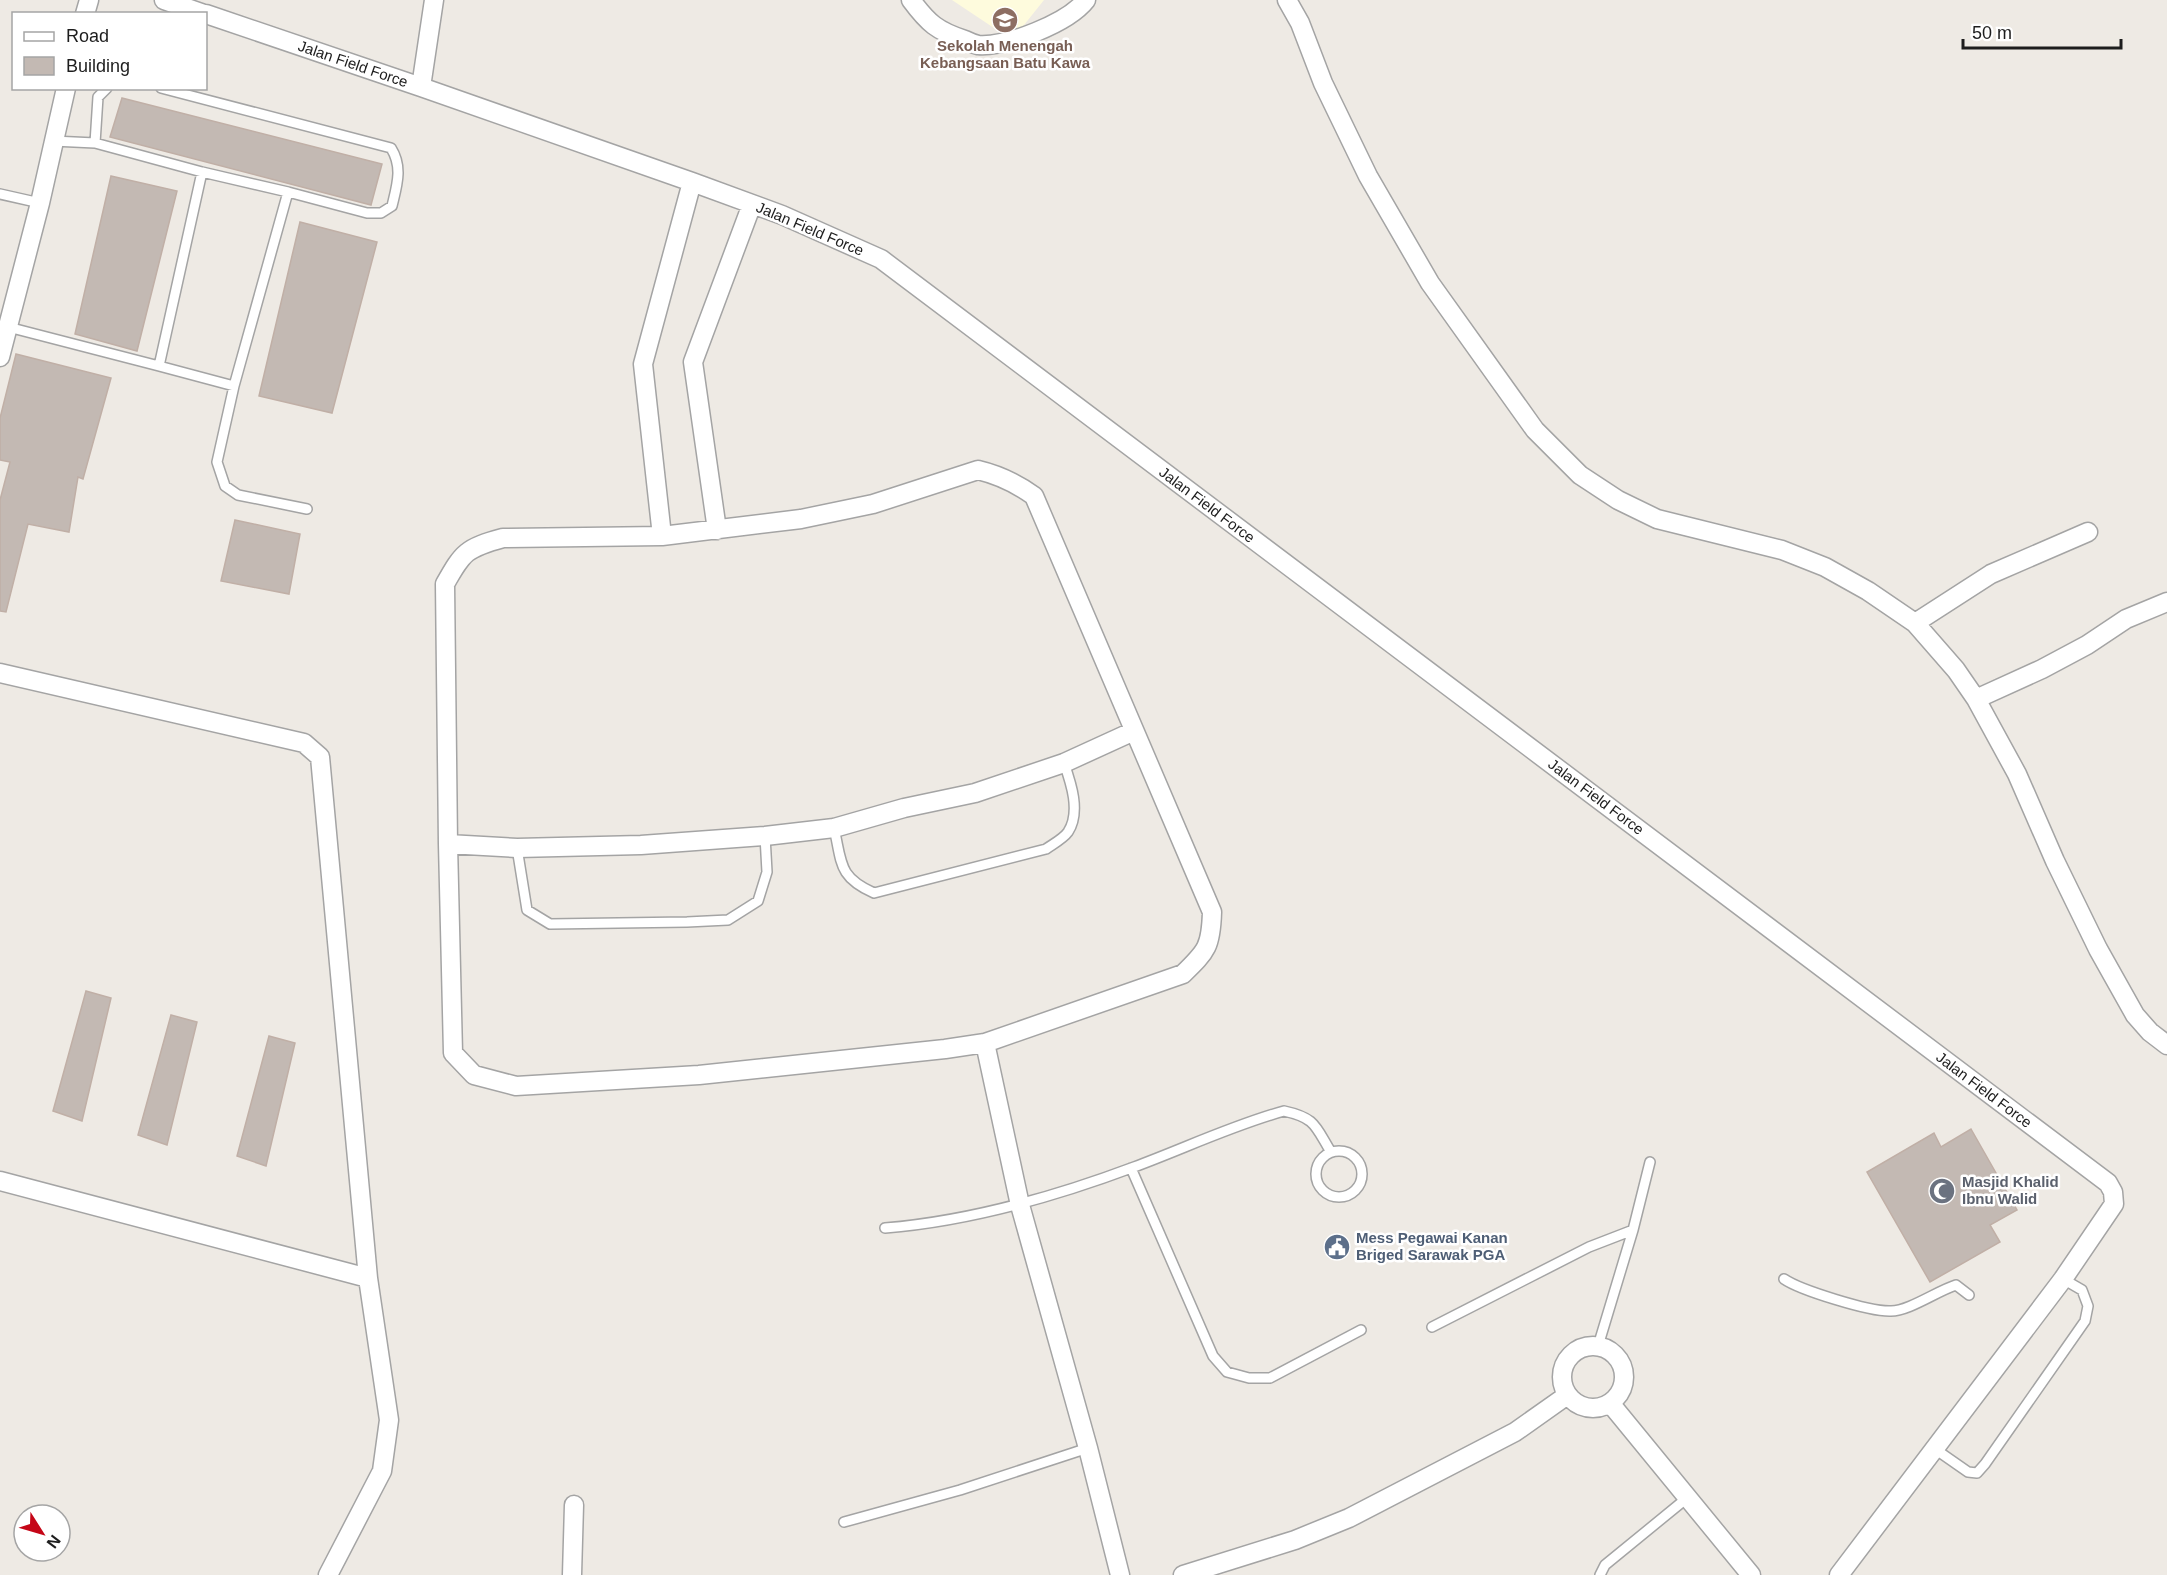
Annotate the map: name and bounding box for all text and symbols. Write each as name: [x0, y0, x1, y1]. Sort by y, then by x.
school or university icon: Sekolah Menengah Kebangsaan Batu Kawa: [990, 5, 1020, 35]
legend: [12, 12, 207, 90]
scale bar: [1963, 12, 2120, 50]
text: 50 m: [1972, 23, 2012, 43]
text: Road: [66, 26, 109, 46]
street label: Jalan Field Force: [296, 37, 410, 90]
place label: Sekolah Menengah Kebangsaan Batu Kawa: [920, 37, 1091, 71]
text: Building: [66, 56, 130, 76]
street label: Jalan Field Force: [754, 198, 866, 259]
street label: Jalan Field Force: [1156, 463, 1258, 546]
street label: Jalan Field Force: [1545, 755, 1647, 838]
street label: Jalan Field Force: [1933, 1048, 2035, 1131]
place label: Masjid Khalid Ibnu Walid: [1962, 1173, 2059, 1207]
mosque icon: Masjid Khalid Ibnu Walid: [1927, 1176, 1957, 1206]
place label: Mess Pegawai Kanan Briged Sarawak PGA: [1356, 1229, 1508, 1263]
public building icon: Mess Pegawai Kanan Briged Sarawak PGA: [1322, 1232, 1352, 1262]
north arrow: [12, 1503, 72, 1563]
text: N: [43, 1532, 64, 1551]

